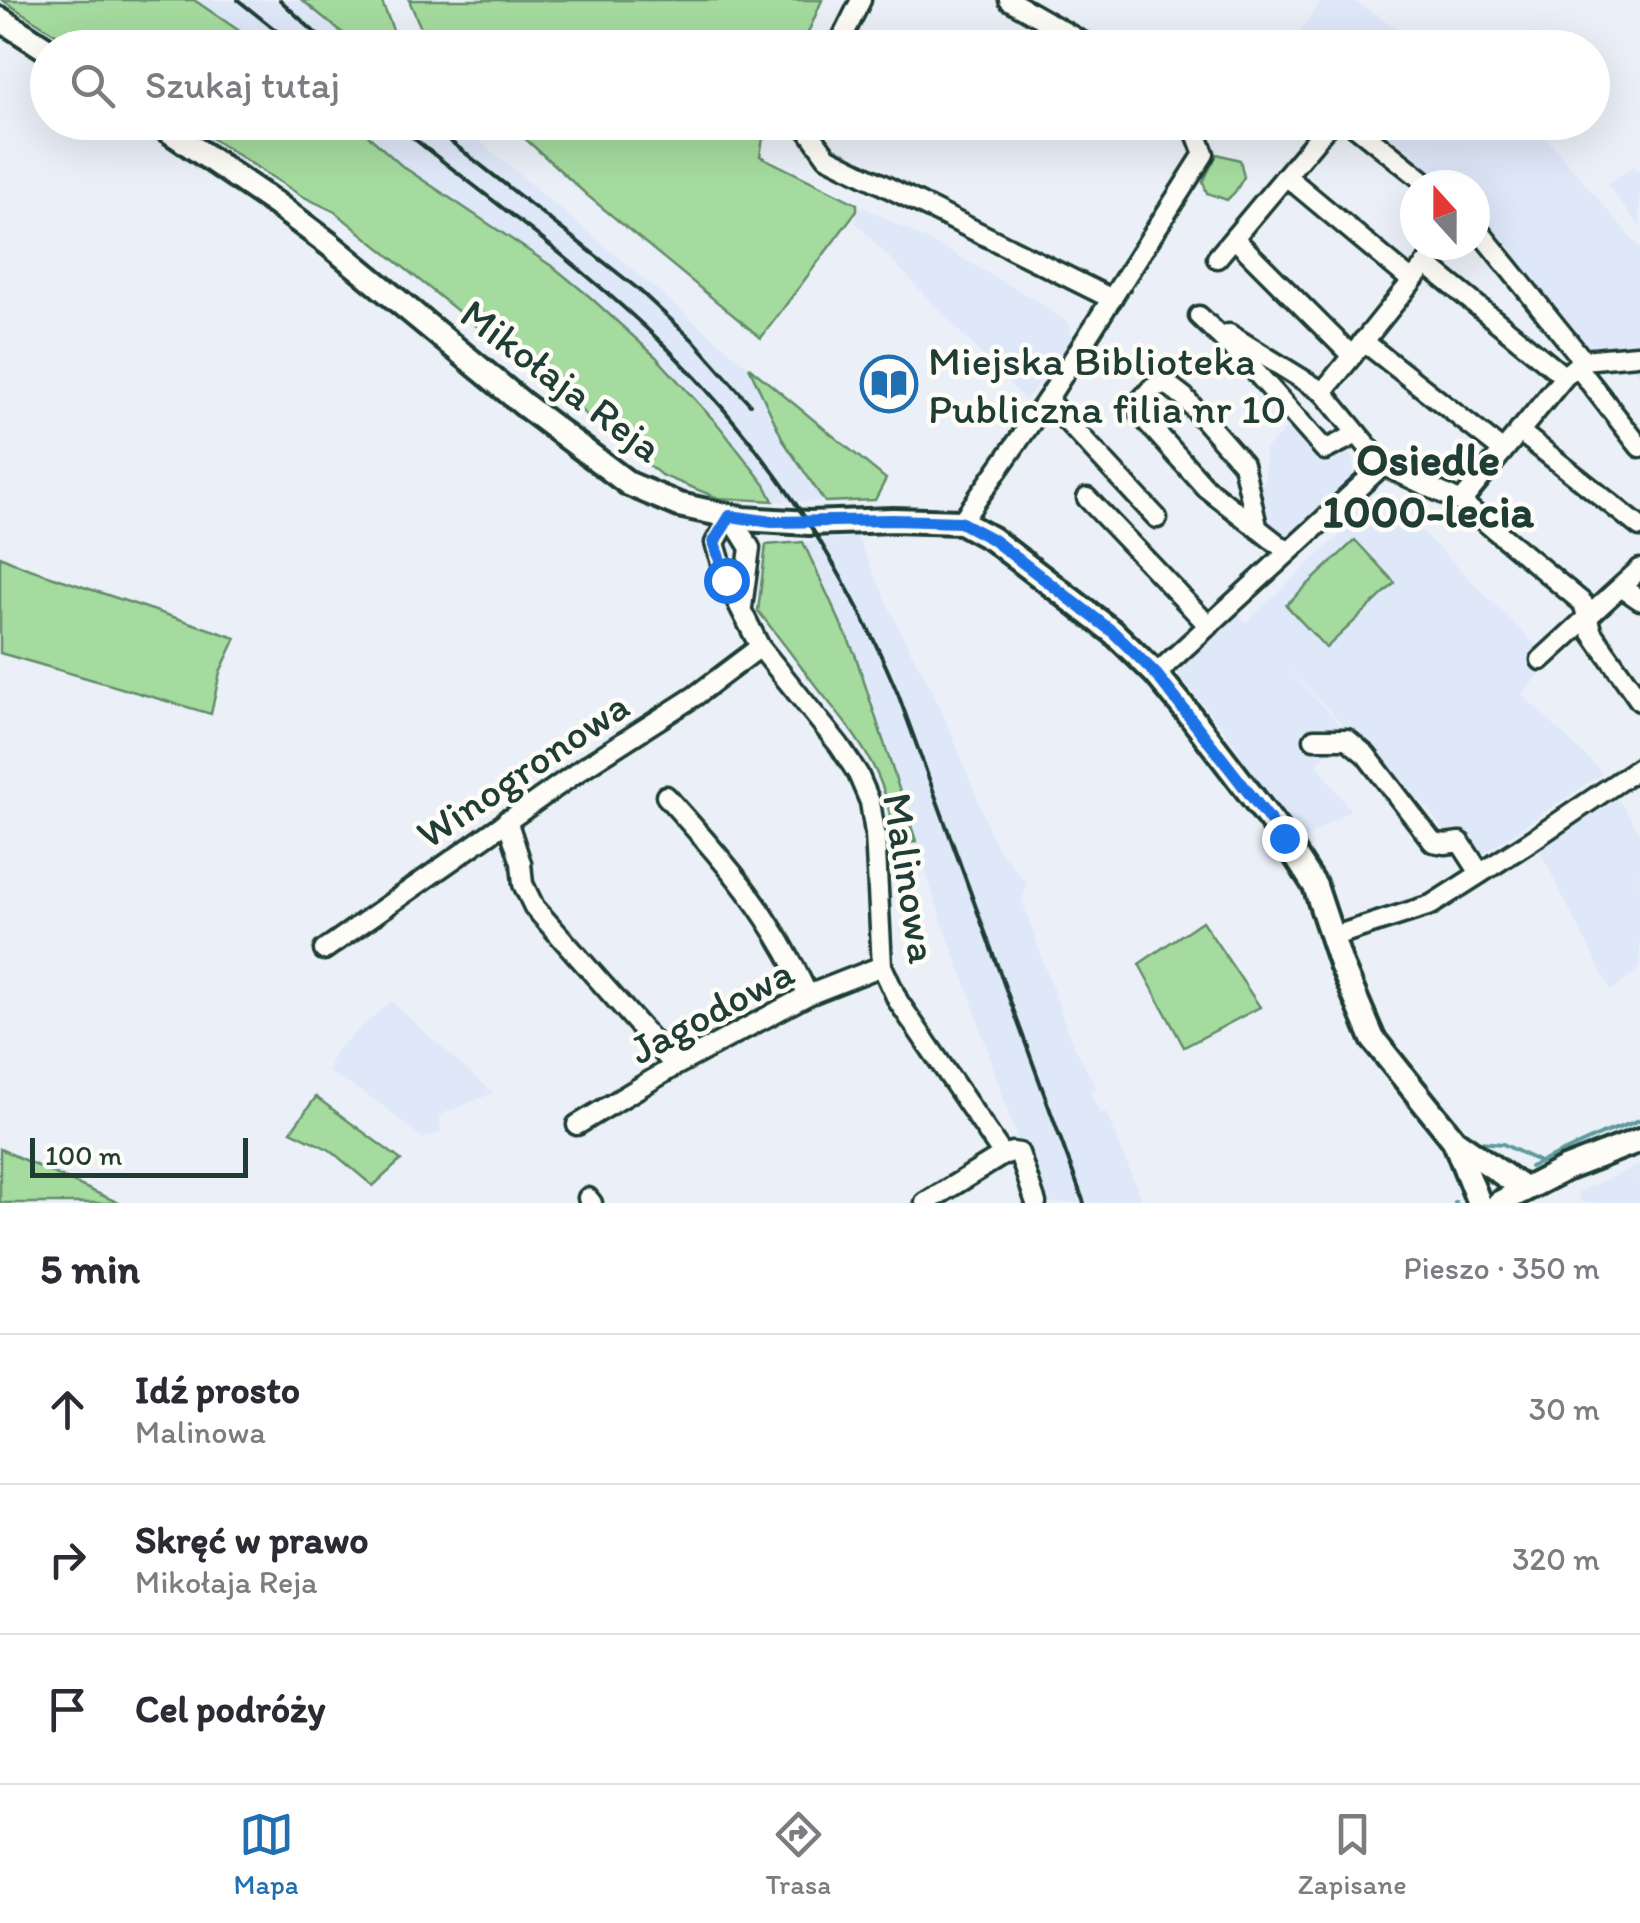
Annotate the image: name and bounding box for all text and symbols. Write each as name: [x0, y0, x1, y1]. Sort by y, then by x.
search box: [30, 30, 1610, 140]
icon: search: [65, 58, 120, 113]
text: Szukaj tutaj: [145, 62, 340, 108]
north arrow: [1400, 170, 1490, 260]
street label: Mikołaja Reja: [451, 288, 673, 473]
place label: Miejska Biblioteka Publiczna filia nr 10: [928, 335, 1286, 434]
library icon: Miejska Biblioteka Publiczna filia nr 10: [859, 354, 919, 414]
district label: Osiedle 1000-lecia: [1322, 432, 1534, 538]
route start: [704, 558, 750, 604]
street label: Winogronowa: [406, 680, 638, 859]
street label: Malinowa: [872, 789, 949, 967]
route end: [1262, 816, 1308, 862]
street label: Jagodowa: [620, 946, 802, 1075]
scale bar: [30, 1133, 248, 1178]
text: 100 m: [45, 1138, 122, 1172]
text: 5 min: [40, 1243, 140, 1294]
text: Pieszo · 350 m: [1403, 1249, 1600, 1287]
text: Idź prosto: [135, 1367, 300, 1413]
icon: ahead: [40, 1382, 95, 1437]
text: 30 m: [1529, 1390, 1600, 1428]
text: Malinowa: [135, 1413, 266, 1451]
text: Skręć w prawo: [135, 1517, 369, 1563]
icon: right: [40, 1532, 95, 1587]
text: 320 m: [1512, 1540, 1600, 1578]
text: Mikołaja Reja: [135, 1563, 318, 1601]
icon: arrive: [40, 1682, 95, 1737]
text: Cel podróży: [135, 1686, 325, 1732]
tab: Mapa: [233, 1807, 299, 1901]
tab: Trasa: [765, 1807, 831, 1901]
tab: Zapisane: [1298, 1807, 1407, 1901]

